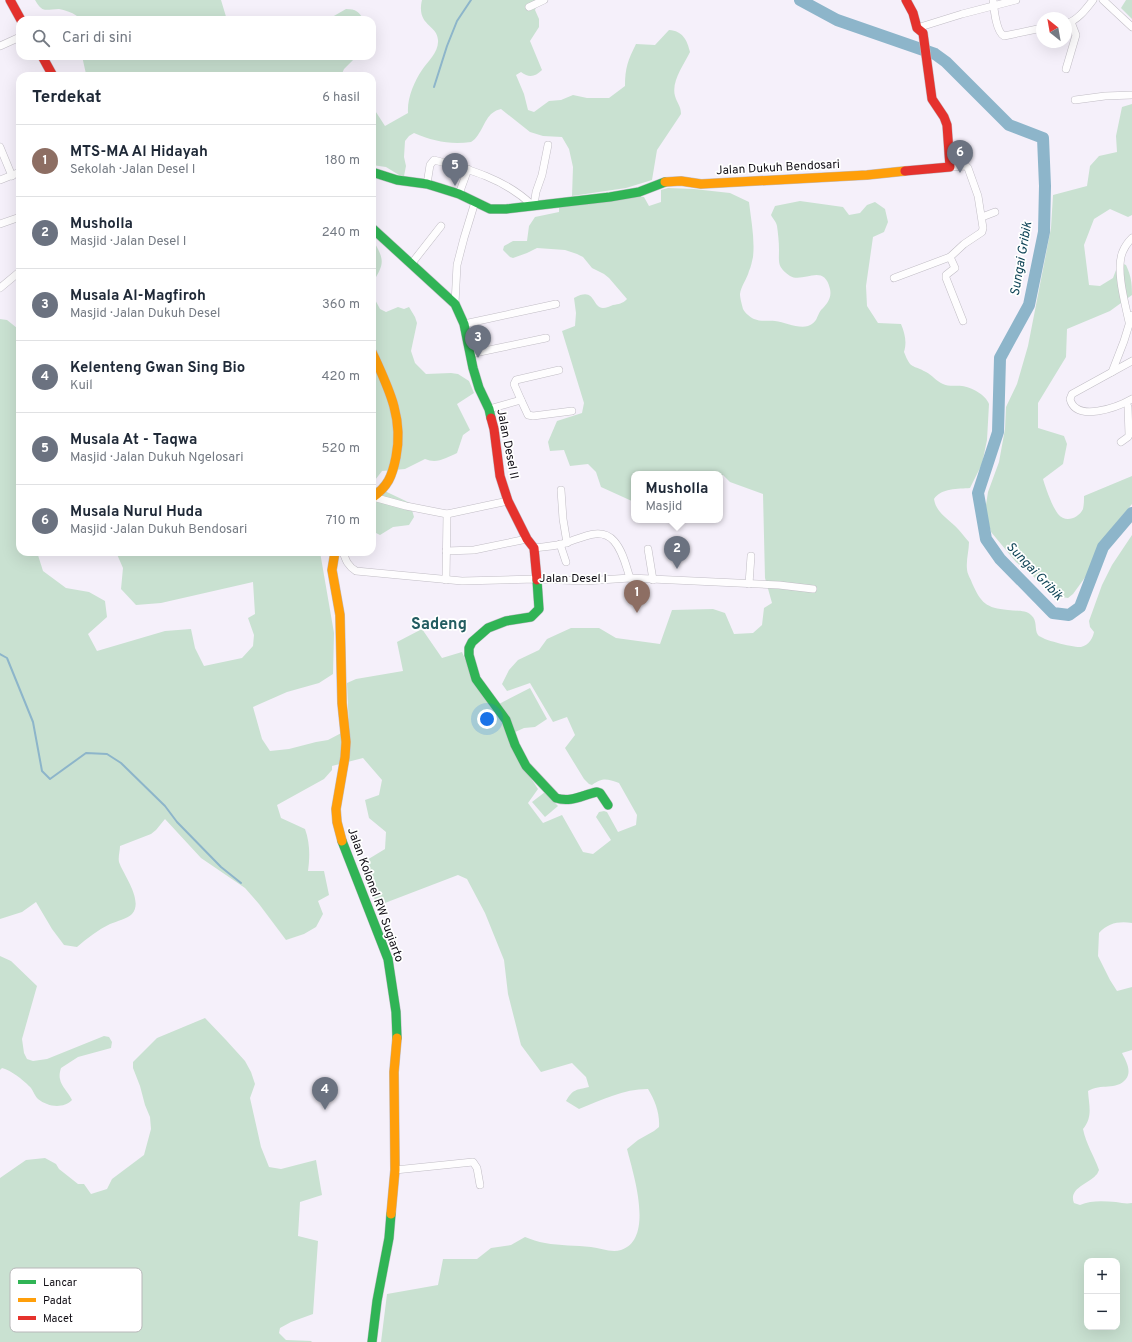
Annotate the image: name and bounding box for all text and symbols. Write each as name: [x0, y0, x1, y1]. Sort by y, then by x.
north arrow: [1036, 12, 1072, 48]
search box: [16, 16, 376, 60]
icon: search: [30, 27, 52, 49]
text: Cari di sini: [62, 29, 132, 48]
text: Terdekat: [32, 87, 101, 109]
text: 6 hasil: [322, 90, 360, 106]
pin: 6: [947, 140, 973, 173]
text: MTS-MA Al Hidayah: [70, 143, 208, 162]
text: 1: [42, 153, 48, 169]
text: 180 m: [325, 153, 360, 169]
pin: 5: [442, 153, 468, 186]
street label: Jalan Dukuh Bendosari: [716, 157, 840, 179]
text: Sekolah · Jalan Desel I: [70, 162, 195, 178]
text: Musholla: [70, 215, 133, 234]
water label: Sungai Gribik: [1008, 220, 1036, 297]
text: 2: [41, 225, 49, 241]
text: 240 m: [322, 225, 360, 241]
text: Masjid · Jalan Desel I: [70, 234, 186, 250]
text: Musala Al-Magfiroh: [70, 287, 206, 306]
text: 3: [41, 297, 49, 313]
text: 360 m: [322, 297, 360, 313]
text: Masjid · Jalan Dukuh Desel: [70, 306, 220, 322]
pin: 3: [465, 325, 491, 358]
text: Kelenteng Gwan Sing Bio: [70, 359, 245, 378]
text: 4: [41, 369, 49, 385]
text: 420 m: [322, 369, 360, 385]
text: Kuil: [70, 378, 93, 394]
street label: Jalan Desel II: [492, 408, 522, 480]
text: Musala At - Taqwa: [70, 431, 197, 450]
text: 5: [41, 441, 49, 457]
text: 520 m: [322, 441, 360, 457]
text: Masjid · Jalan Dukuh Ngelosari: [70, 450, 244, 466]
popup: [631, 471, 723, 523]
text: Musholla: [646, 480, 708, 499]
text: Masjid: [646, 499, 682, 515]
text: Musala Nurul Huda: [70, 503, 203, 522]
text: 6: [41, 513, 49, 529]
text: 710 m: [326, 513, 360, 529]
text: Masjid · Jalan Dukuh Bendosari: [70, 522, 247, 538]
pin: 2: [664, 536, 690, 569]
water label: Sungai Gribik: [1002, 539, 1066, 605]
street label: Jalan Desel I: [539, 571, 607, 587]
pin: 1: [624, 580, 650, 613]
district label: Sadeng: [411, 615, 467, 635]
your location: [477, 709, 497, 729]
street label: Jalan Kolonel RW Sugiarto: [343, 825, 407, 965]
pin: 4: [312, 1077, 338, 1110]
map controls: [1084, 1258, 1120, 1330]
button: +: [1084, 1258, 1120, 1294]
legend: [10, 1268, 142, 1332]
text: Lancar: [43, 1276, 78, 1290]
text: Padat: [43, 1294, 72, 1308]
button: −: [1084, 1294, 1120, 1330]
text: Macet: [43, 1312, 73, 1326]

